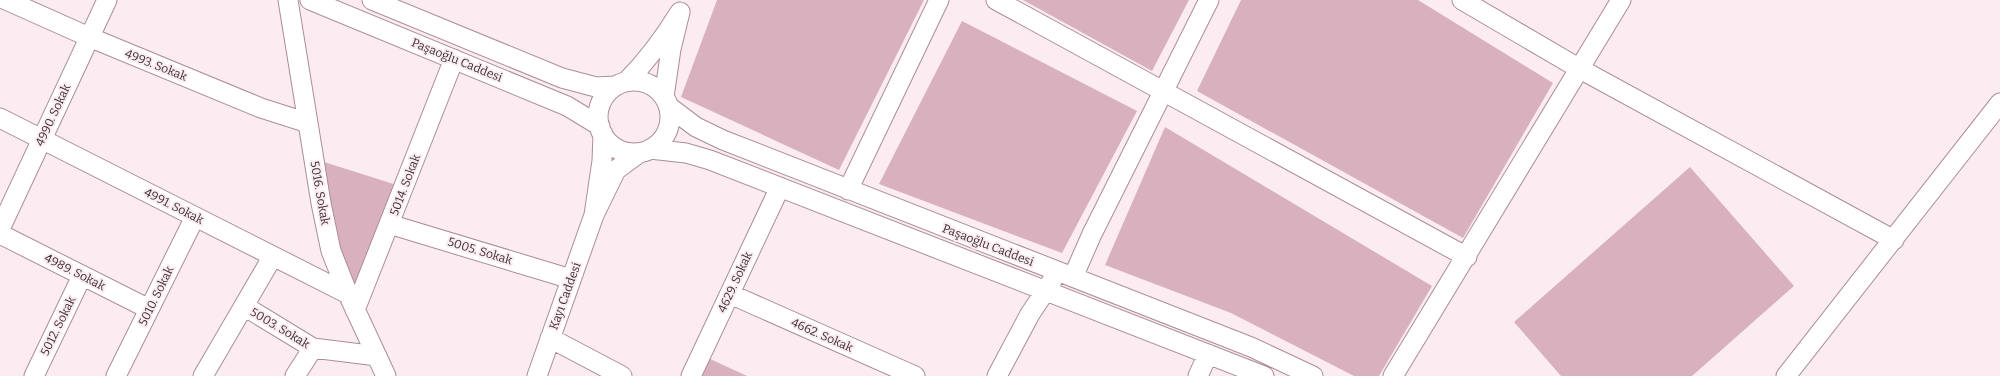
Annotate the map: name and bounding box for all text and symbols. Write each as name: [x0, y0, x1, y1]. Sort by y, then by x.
street label: Paşaoğlu Caddesi: [410, 35, 505, 85]
street label: 4993. Sokak: [123, 46, 189, 84]
street label: 4990. Sokak: [33, 82, 74, 148]
street label: 5014. Sokak: [387, 152, 423, 218]
street label: 5016. Sokak: [307, 160, 333, 226]
street label: 4991. Sokak: [142, 185, 206, 227]
street label: Paşaoğlu Caddesi: [940, 221, 1036, 269]
street label: 5005. Sokak: [446, 235, 514, 267]
street label: 4629. Sokak: [715, 249, 755, 315]
street label: 4989. Sokak: [42, 251, 108, 293]
street label: Kayı Caddesi: [546, 260, 584, 332]
street label: 5010. Sokak: [136, 264, 177, 328]
street label: 5012. Sokak: [38, 294, 78, 358]
street label: 5003. Sokak: [248, 305, 312, 351]
street label: 4662. Sokak: [789, 315, 855, 355]

